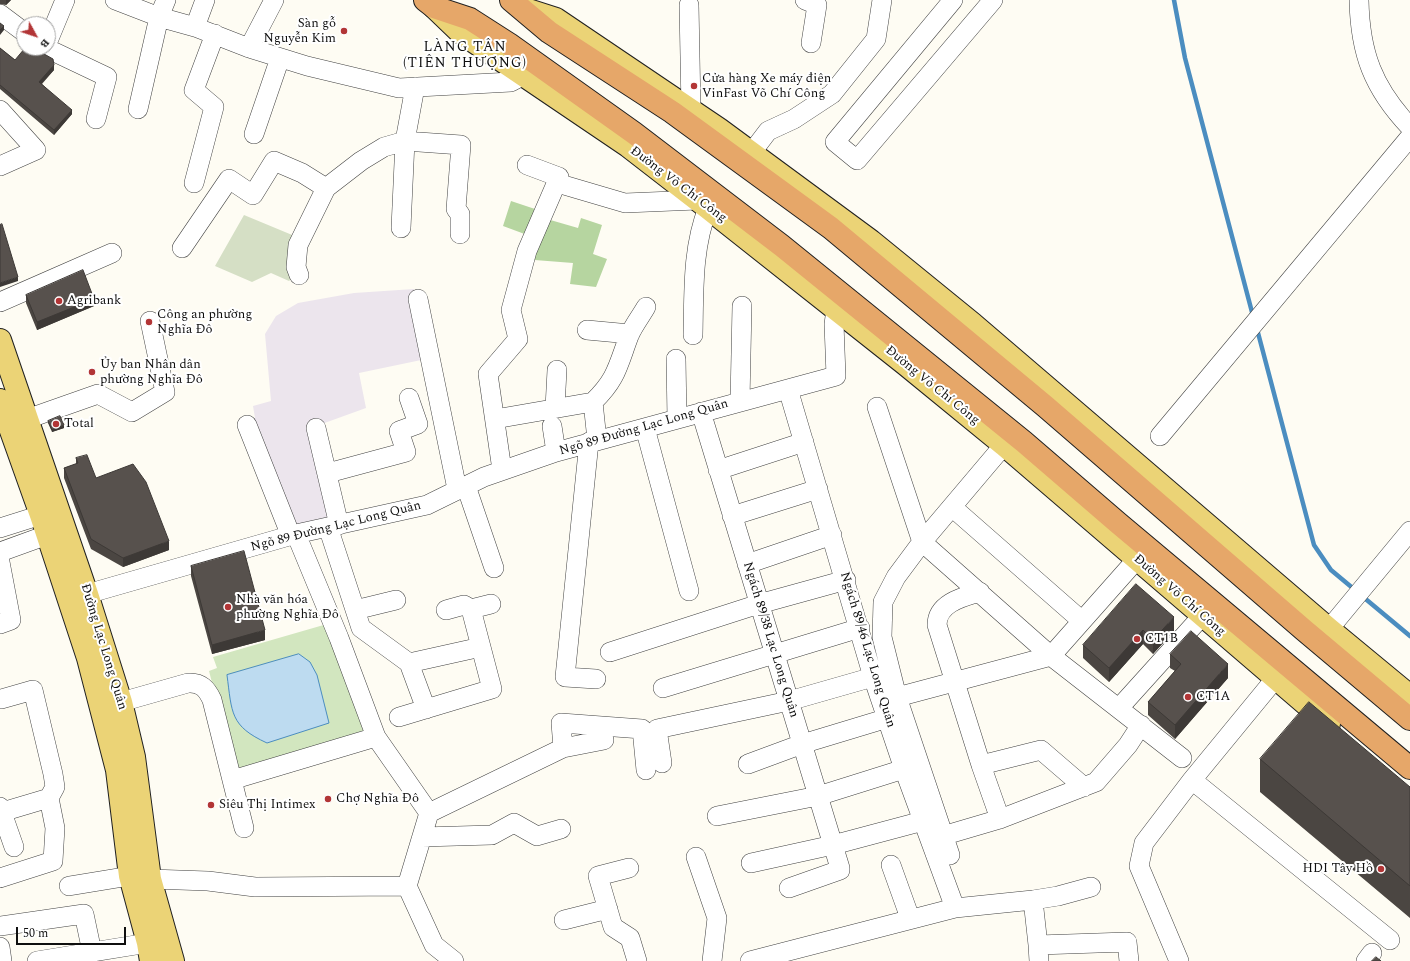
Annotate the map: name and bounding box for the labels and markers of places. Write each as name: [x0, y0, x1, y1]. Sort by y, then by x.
place label: Sàn gỗ Nguyễn Kim: [263, 16, 336, 47]
marker: Sàn gỗ Nguyễn Kim: [339, 26, 349, 36]
place label: Cửa hàng Xe máy điện VinFast Võ Chí Công: [702, 71, 831, 102]
marker: Cửa hàng Xe máy điện VinFast Võ Chí Công: [689, 81, 699, 91]
place label: Agribank: [67, 293, 121, 309]
marker: Agribank: [54, 296, 64, 306]
place label: Công an phường Nghĩa Đô: [157, 307, 252, 338]
marker: Công an phường Nghĩa Đô: [144, 317, 154, 327]
place label: Ủy ban Nhân dân phường Nghĩa Đô: [100, 357, 203, 388]
marker: Ủy ban Nhân dân phường Nghĩa Đô: [87, 367, 97, 377]
place label: Total: [64, 416, 94, 432]
marker: Total: [51, 419, 61, 429]
place label: Nhà văn hóa phường Nghĩa Đô: [236, 592, 339, 623]
marker: Nhà văn hóa phường Nghĩa Đô: [223, 602, 233, 612]
place label: CT1B: [1145, 631, 1178, 647]
marker: CT1B: [1132, 634, 1142, 644]
place label: CT1A: [1196, 689, 1230, 705]
marker: CT1A: [1183, 692, 1193, 702]
place label: Chợ Nghĩa Đô: [336, 791, 419, 807]
marker: Chợ Nghĩa Đô: [323, 794, 333, 804]
place label: Siêu Thị Intimex: [219, 797, 315, 813]
marker: Siêu Thị Intimex: [206, 800, 216, 810]
place label: HDI Tây Hồ: [1303, 861, 1373, 877]
marker: HDI Tây Hồ: [1376, 864, 1386, 874]

